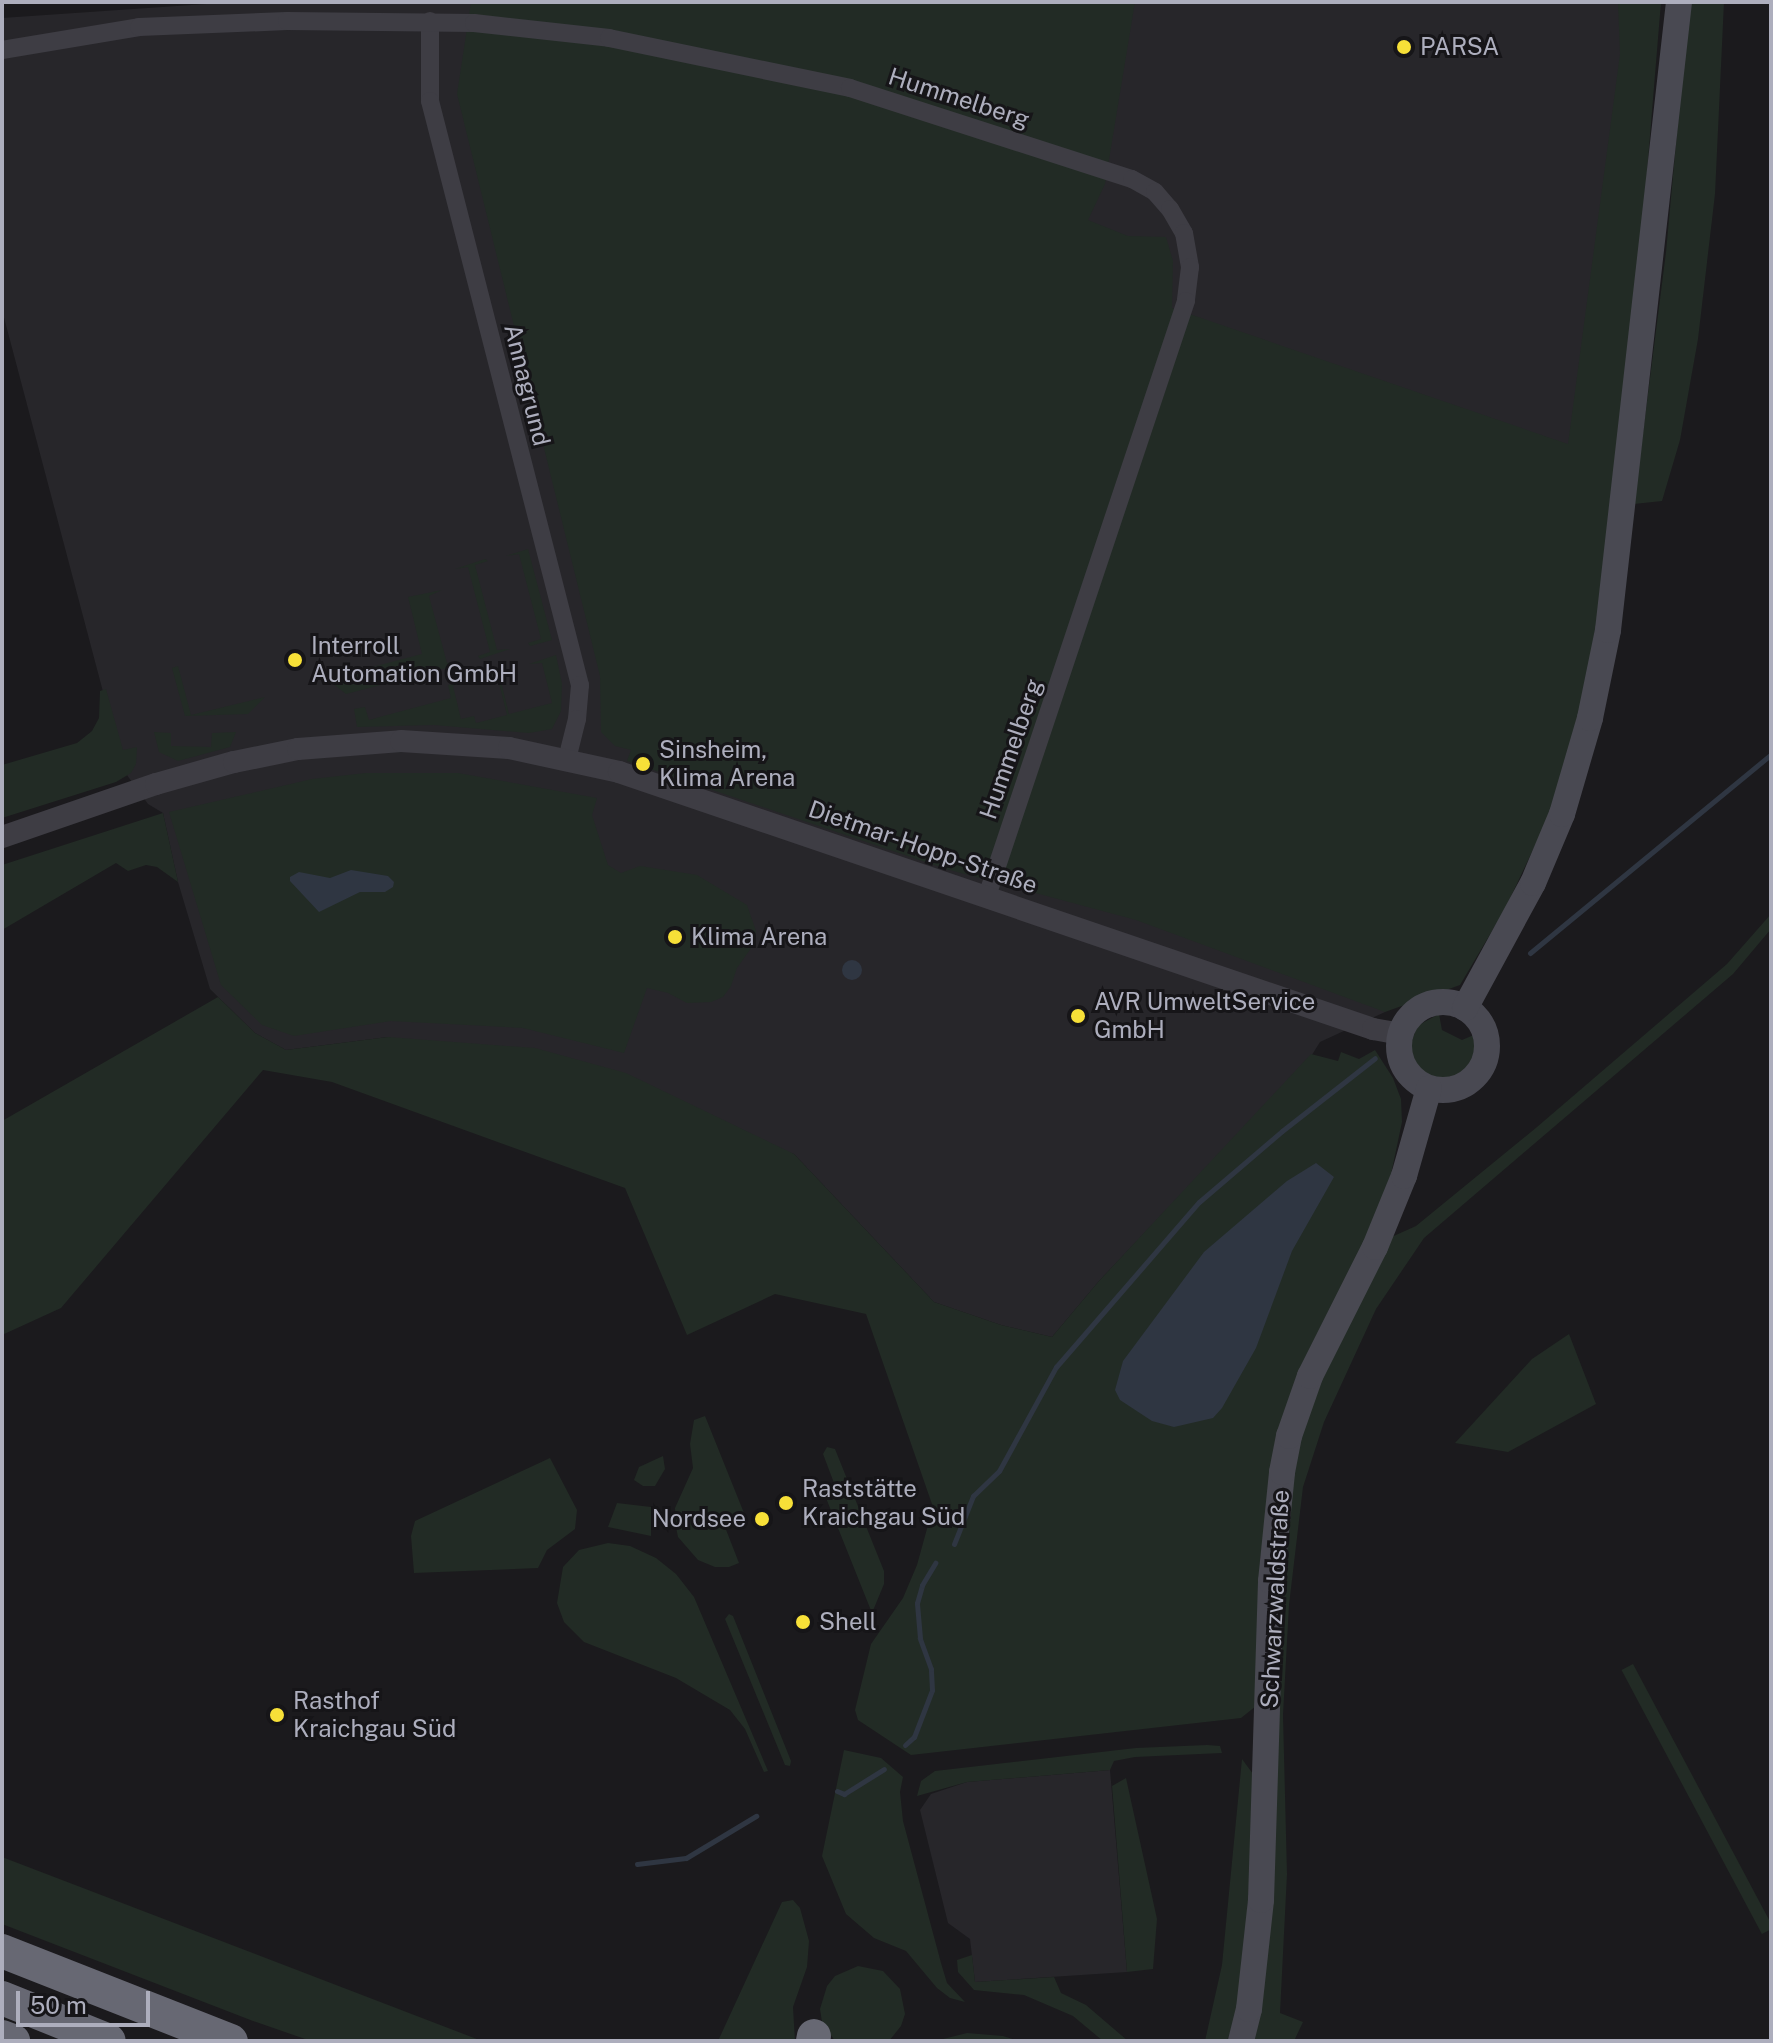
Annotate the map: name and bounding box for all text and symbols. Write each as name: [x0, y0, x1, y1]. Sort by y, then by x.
place label: PARSA: [1420, 33, 1499, 61]
marker: PARSA: [1395, 38, 1413, 56]
street label: Hummelberg: [885, 62, 1033, 134]
street label: Annagrund: [498, 321, 556, 449]
place label: Interroll Automation GmbH: [311, 632, 517, 688]
marker: Interroll Automation GmbH: [286, 651, 304, 669]
street label: Hummelberg: [974, 675, 1048, 823]
place label: Sinsheim, Klima Arena: [659, 736, 795, 792]
marker: Sinsheim, Klima Arena: [634, 755, 652, 773]
street label: Dietmar-Hopp-Straße: [805, 794, 1041, 900]
place label: Klima Arena: [691, 923, 827, 951]
marker: Klima Arena: [666, 928, 684, 946]
place label: AVR UmweltService GmbH: [1094, 988, 1315, 1044]
marker: AVR UmweltService GmbH: [1069, 1007, 1087, 1025]
place label: Raststätte Kraichgau Süd: [802, 1475, 965, 1531]
street label: Schwarzwaldstraße: [1255, 1489, 1295, 1709]
marker: Raststätte Kraichgau Süd: [777, 1494, 795, 1512]
place label: Nordsee: [652, 1505, 746, 1533]
marker: Nordsee: [753, 1510, 771, 1528]
place label: Shell: [819, 1608, 877, 1636]
marker: Shell: [794, 1613, 812, 1631]
place label: Rasthof Kraichgau Süd: [293, 1687, 456, 1743]
marker: Rasthof Kraichgau Süd: [268, 1706, 286, 1724]
scale bar: [20, 1975, 154, 2025]
text: 50 m: [30, 1991, 87, 2019]

